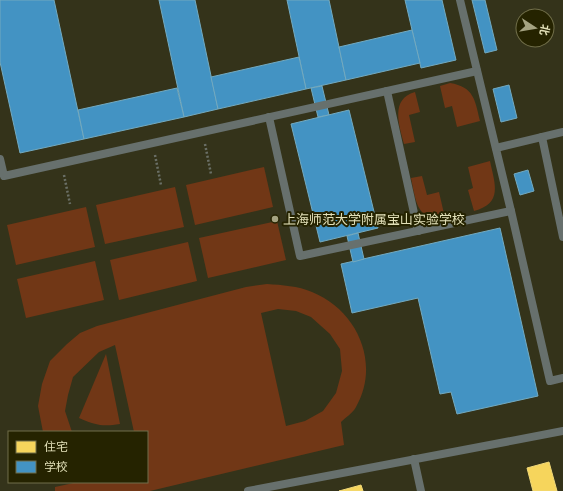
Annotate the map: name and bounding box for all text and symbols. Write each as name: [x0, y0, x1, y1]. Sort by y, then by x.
north arrow: [515, 8, 555, 48]
text: 北: [536, 23, 553, 37]
place label: 上海师范大学附属宝山实验学校: [283, 211, 465, 229]
marker: 上海师范大学附属宝山实验学校: [270, 214, 280, 224]
legend: [8, 431, 148, 483]
text: 住宅: [44, 439, 68, 455]
text: 学校: [44, 459, 68, 475]

